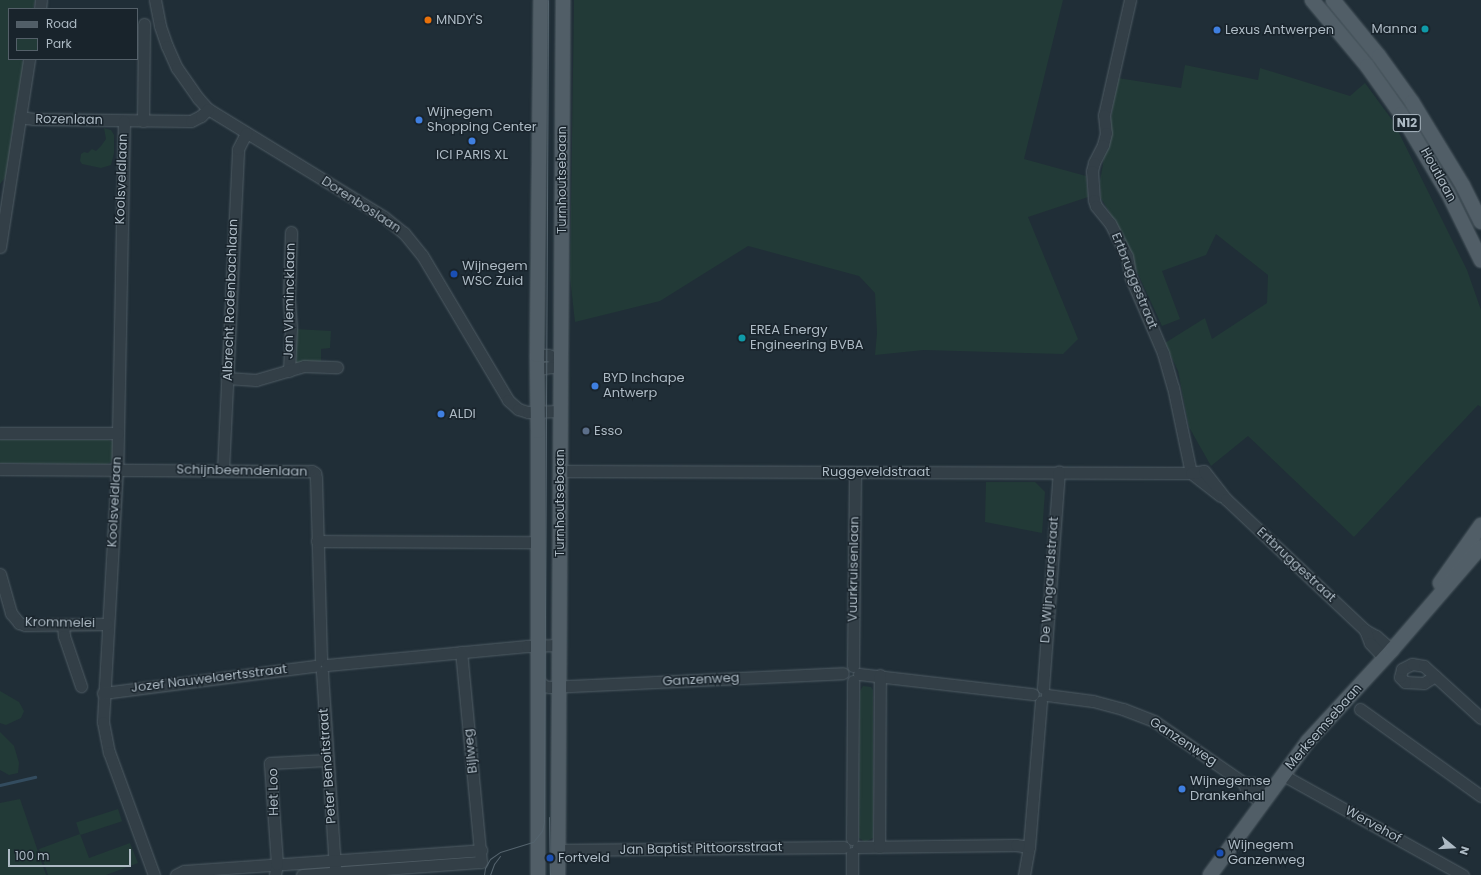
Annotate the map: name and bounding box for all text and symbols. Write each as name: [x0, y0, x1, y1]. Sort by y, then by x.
legend: [8, 8, 138, 60]
place label: MNDY'S: [436, 12, 483, 28]
text: Road: [46, 15, 77, 32]
marker: MNDY'S: [423, 15, 433, 25]
place label: Manna: [1372, 21, 1417, 37]
place label: Lexus Antwerpen: [1225, 22, 1334, 38]
marker: Manna: [1420, 24, 1430, 34]
marker: Lexus Antwerpen: [1212, 25, 1222, 35]
text: Park: [46, 35, 72, 52]
place label: Wijnegem Shopping Center: [427, 105, 537, 136]
street label: Rozenlaan: [35, 112, 103, 128]
road number: N12: [1392, 113, 1422, 133]
marker: Wijnegem Shopping Center: [414, 115, 424, 125]
street label: Turnhoutsebaan: [554, 126, 570, 234]
street label: Koolsveldlaan: [113, 133, 131, 225]
marker: ICI PARIS XL: [467, 136, 477, 146]
street label: Houtlaan: [1417, 145, 1459, 205]
place label: ICI PARIS XL: [436, 147, 508, 163]
street label: Dorenboslaan: [318, 173, 404, 237]
street label: Albrecht Rodenbachlaan: [220, 219, 242, 381]
street label: Ertbruggestraat: [1108, 231, 1160, 331]
street label: Jan Vlemincklaan: [281, 243, 299, 359]
place label: Wijnegem WSC Zuid: [462, 259, 528, 290]
marker: Wijnegem WSC Zuid: [449, 269, 459, 279]
place label: EREA Energy Engineering BVBA: [750, 323, 864, 354]
marker: EREA Energy Engineering BVBA: [737, 333, 747, 343]
place label: BYD Inchape Antwerp: [603, 371, 685, 402]
marker: BYD Inchape Antwerp: [590, 381, 600, 391]
place label: ALDI: [449, 406, 476, 422]
marker: ALDI: [436, 409, 446, 419]
place label: Esso: [594, 423, 623, 439]
marker: Esso: [581, 426, 591, 436]
street label: Turnhoutsebaan: [552, 449, 568, 557]
street label: Koolsveldlaan: [105, 456, 125, 548]
street label: Schijnbeemdenlaan: [176, 462, 308, 480]
street label: Ruggeveldstraat: [822, 464, 930, 480]
street label: Vuurkruisenlaan: [845, 516, 863, 622]
street label: De Wijngaardstraat: [1038, 516, 1062, 644]
street label: Ertbruggestraat: [1253, 524, 1339, 606]
street label: Krommelei: [25, 615, 95, 631]
street label: Jozef Nauwelaertsstraat: [130, 662, 288, 696]
street label: Ganzenweg: [662, 670, 740, 690]
street label: Merksemsebaan: [1283, 681, 1365, 773]
street label: Peter Benoitstraat: [316, 708, 340, 824]
street label: Ganzenweg: [1146, 714, 1220, 770]
street label: Bijlweg: [461, 728, 481, 774]
street label: Het Loo: [266, 768, 282, 816]
place label: Wijnegemse Drankenhal: [1190, 774, 1271, 805]
marker: Wijnegemse Drankenhal: [1177, 784, 1187, 794]
street label: Wervehof: [1342, 803, 1404, 847]
north arrow: [1433, 827, 1473, 867]
place label: Wijnegem Ganzenweg: [1228, 838, 1305, 869]
street label: Jan Baptist Pittoorsstraat: [619, 840, 783, 858]
scale bar: [10, 841, 133, 867]
text: N: [1456, 844, 1473, 857]
text: 100 m: [15, 847, 49, 864]
marker: Wijnegem Ganzenweg: [1215, 848, 1225, 858]
place label: Fortveld: [558, 850, 610, 866]
marker: Fortveld: [545, 853, 555, 863]

